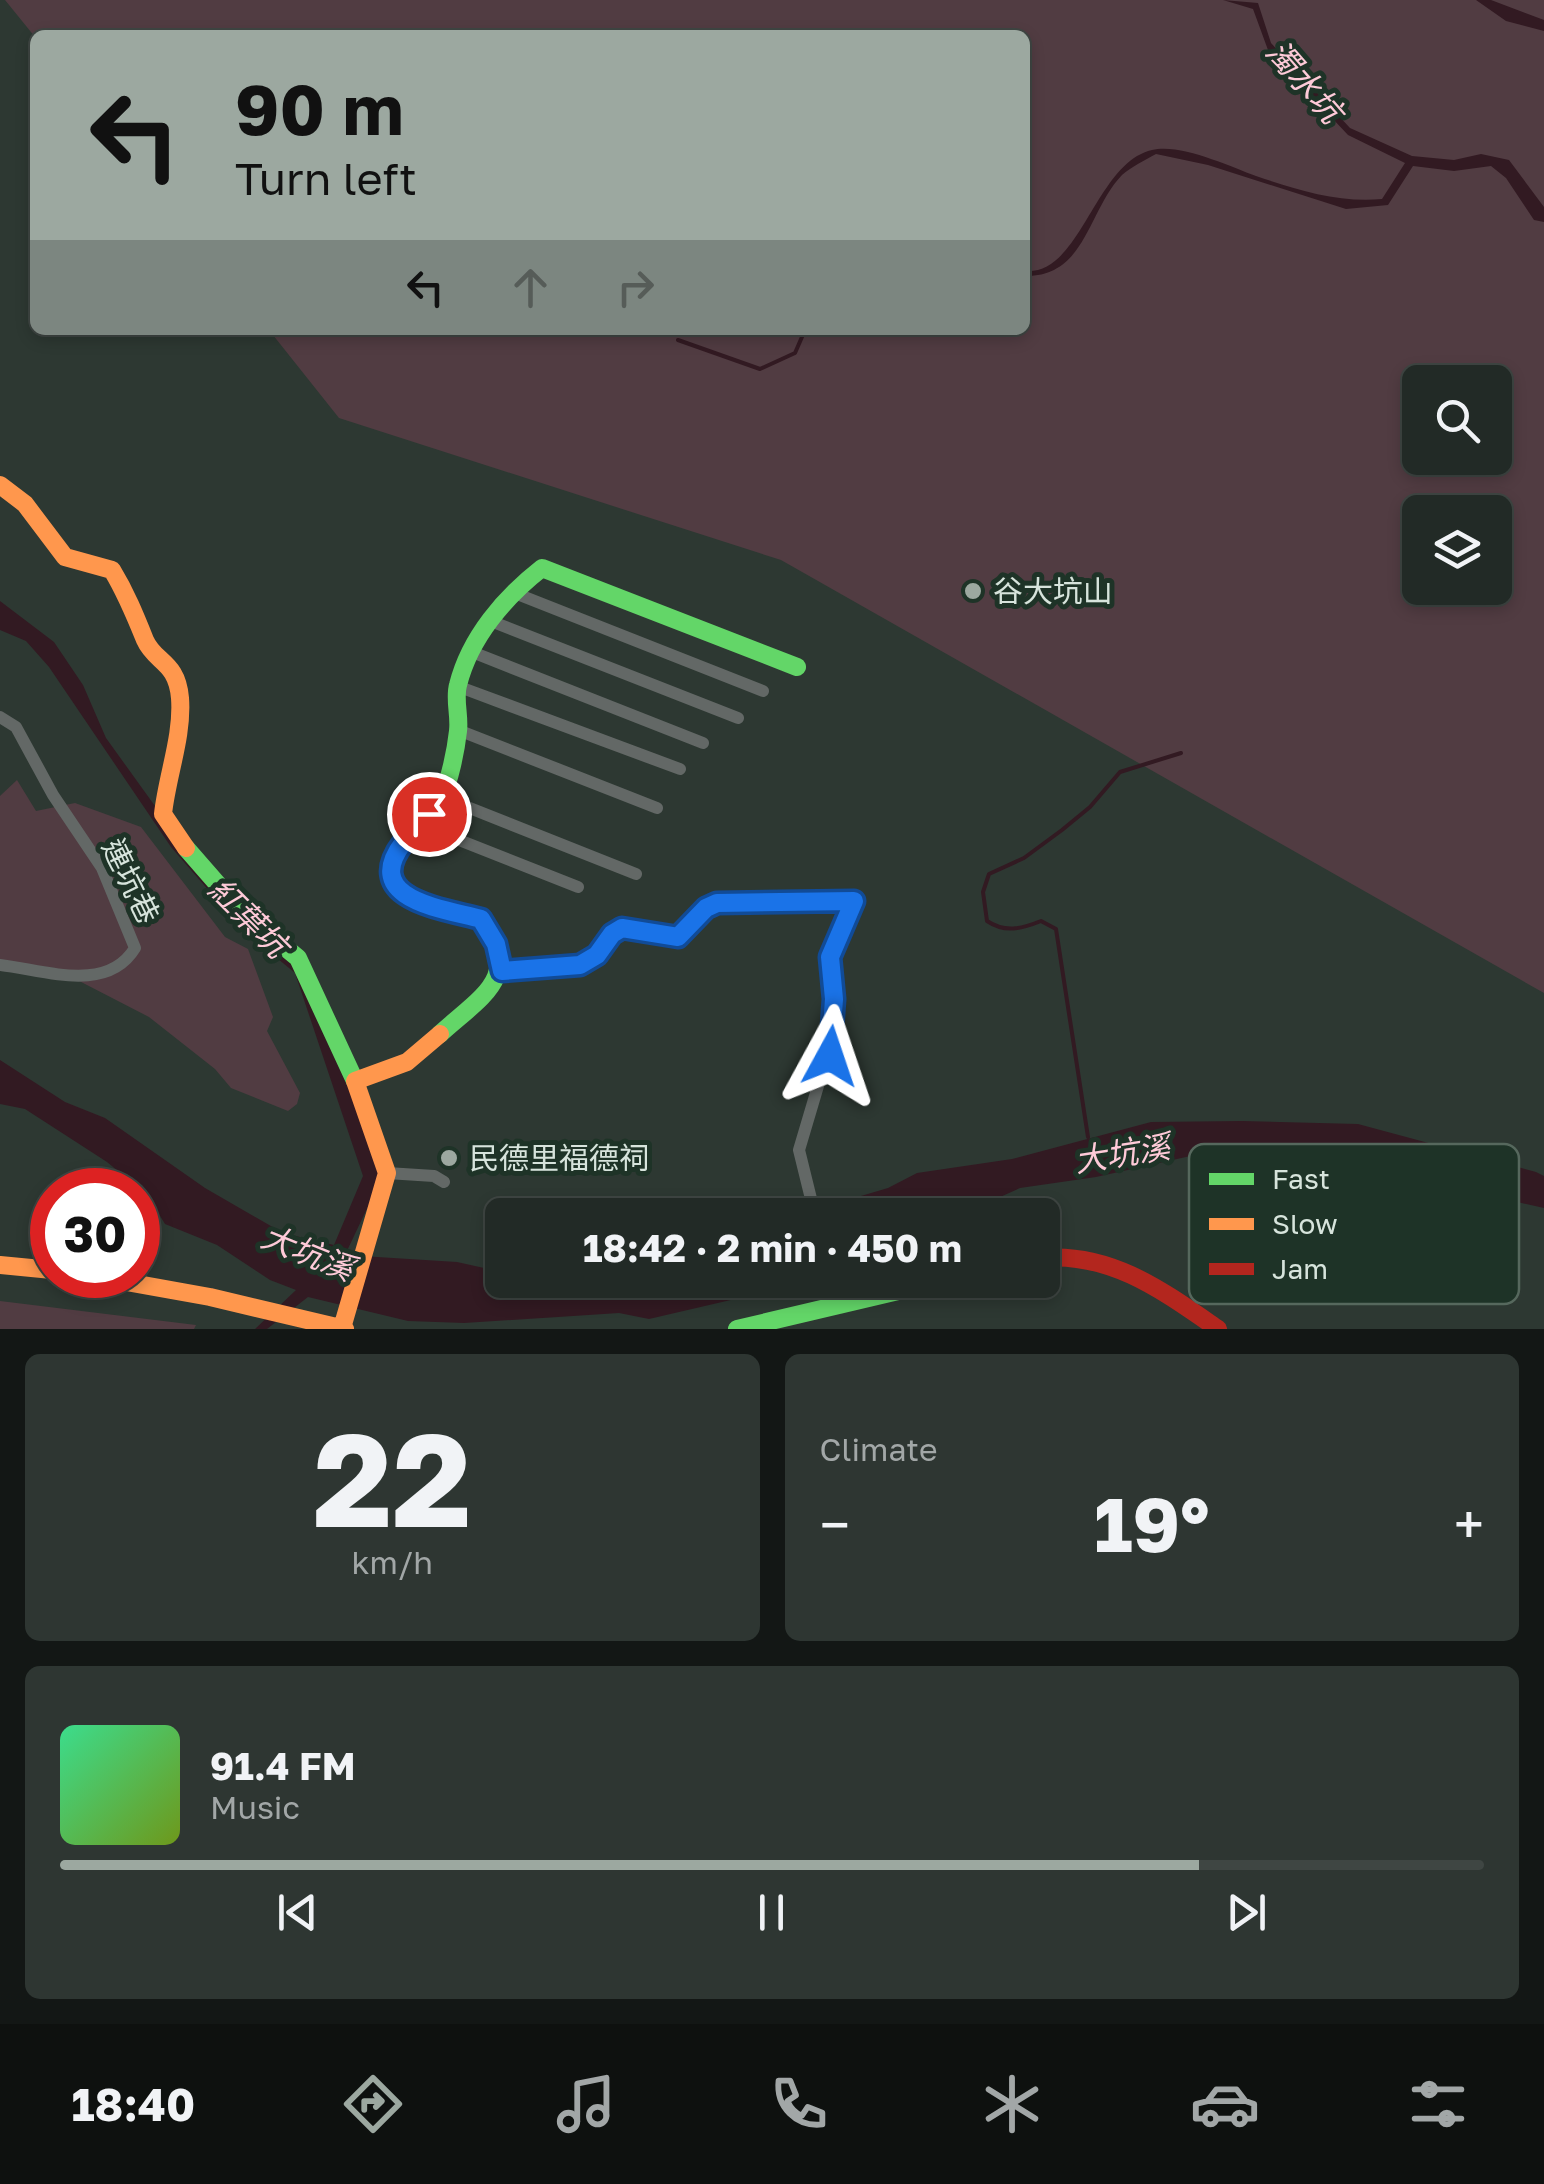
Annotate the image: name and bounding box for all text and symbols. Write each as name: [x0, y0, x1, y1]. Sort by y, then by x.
water label: 濁水坑: [1259, 32, 1353, 133]
text: 90 m: [235, 66, 404, 150]
icon: left: [70, 70, 200, 200]
text: Turn left: [235, 151, 417, 205]
icon: left: [398, 260, 453, 315]
icon: ahead: [503, 260, 558, 315]
icon: right: [608, 260, 663, 315]
map controls: [1402, 365, 1512, 605]
button: search: [1402, 365, 1512, 475]
button: layers: [1402, 495, 1512, 605]
place label: 谷大坑山: [993, 573, 1113, 609]
marker: 谷大坑山: [962, 580, 984, 602]
pin: [387, 772, 472, 857]
icon: arrive: [402, 787, 457, 842]
street label: 連坑巷: [95, 833, 167, 929]
water label: 紅葉坑: [202, 870, 299, 967]
position arrow: [778, 1004, 882, 1108]
water label: 大坑溪: [1072, 1126, 1176, 1179]
place label: 民德里福德祠: [469, 1140, 649, 1176]
legend: [1189, 1144, 1519, 1304]
marker: 民德里福德祠: [438, 1147, 460, 1169]
text: Fast: [1272, 1162, 1330, 1195]
speed limit sign: 30: [30, 1168, 160, 1298]
text: Slow: [1272, 1207, 1338, 1240]
water label: 大坑溪: [256, 1216, 363, 1289]
text: 18:42 · 2 min · 450 m: [583, 1225, 962, 1270]
text: Jam: [1272, 1252, 1328, 1285]
text: 22: [313, 1400, 472, 1556]
text: Climate: [820, 1430, 938, 1468]
text: 19°: [1094, 1478, 1210, 1569]
text: −: [820, 1491, 850, 1557]
text: +: [1454, 1491, 1484, 1557]
text: km/h: [352, 1543, 433, 1581]
text: 91.4 FM: [210, 1743, 356, 1788]
text: Music: [210, 1788, 300, 1826]
icon: previous: [270, 1885, 325, 1940]
icon: pause: [744, 1885, 799, 1940]
icon: next: [1219, 1885, 1274, 1940]
icon: directions: [338, 2069, 408, 2139]
icon: music: [551, 2069, 621, 2139]
icon: phone: [764, 2069, 834, 2139]
icon: climate: [977, 2069, 1047, 2139]
icon: car: [1190, 2069, 1260, 2139]
icon: filters: [1403, 2069, 1473, 2139]
text: 18:40: [71, 2077, 195, 2131]

